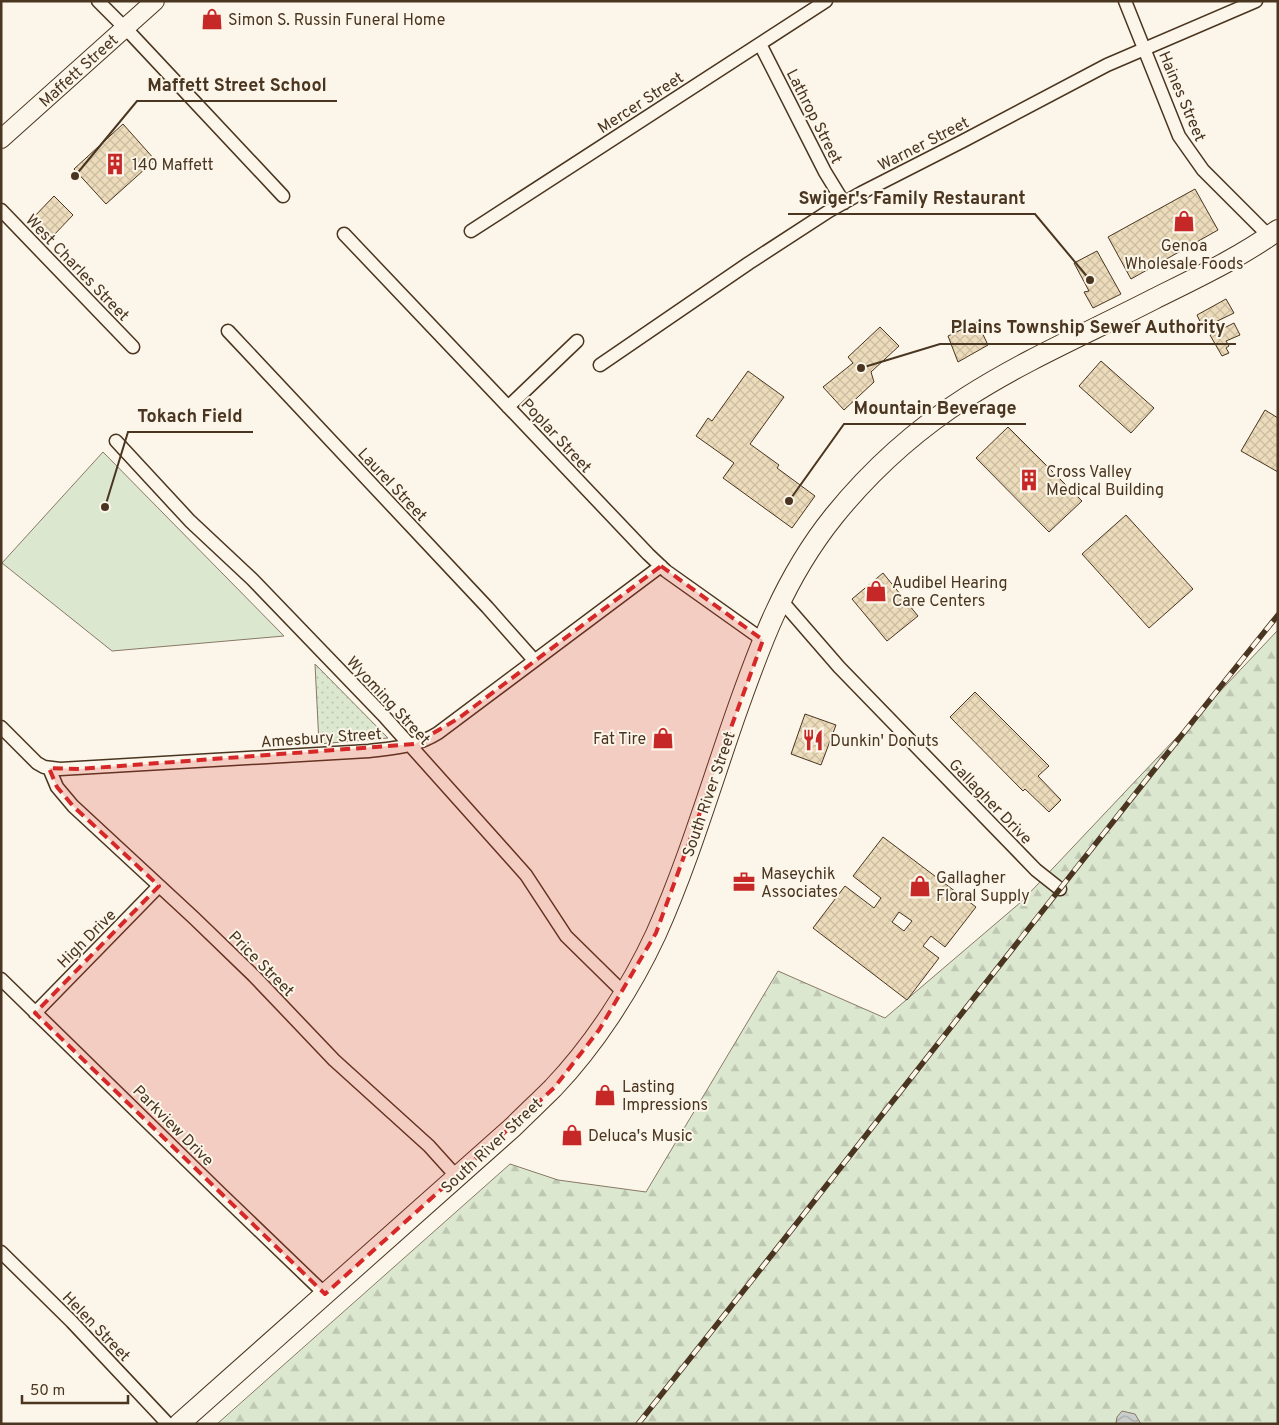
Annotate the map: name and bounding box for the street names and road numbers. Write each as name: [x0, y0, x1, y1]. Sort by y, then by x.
street label: Maffett Street: [36, 31, 123, 112]
street label: Haines Street: [1153, 49, 1209, 145]
street label: Lathrop Street: [781, 66, 846, 168]
street label: Mercer Street: [594, 68, 688, 139]
street label: Warner Street: [875, 113, 973, 176]
street label: West Charles Street: [20, 211, 133, 326]
street label: Poplar Street: [516, 395, 595, 478]
street label: Laurel Street: [353, 445, 431, 526]
street label: Wyoming Street: [341, 653, 434, 750]
street label: Amesbury Street: [260, 725, 382, 753]
street label: South River Street: [679, 729, 741, 860]
street label: Gallagher Drive: [944, 755, 1035, 849]
street label: High Drive: [54, 906, 121, 973]
street label: Price Street: [224, 927, 298, 1001]
street label: Parkview Drive: [128, 1082, 217, 1171]
street label: South River Street: [438, 1094, 547, 1199]
street label: Helen Street: [57, 1288, 134, 1367]

